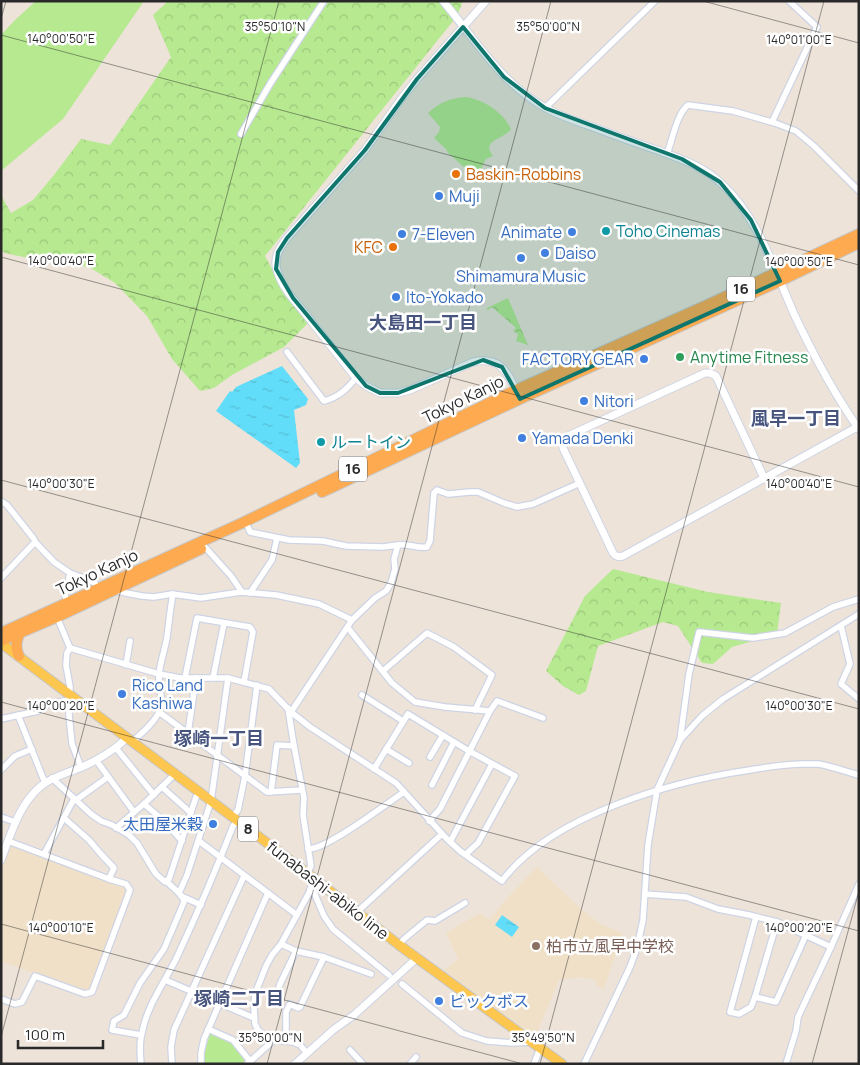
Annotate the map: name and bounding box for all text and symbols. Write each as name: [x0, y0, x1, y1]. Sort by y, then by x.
text: 35°50'10"N: [245, 18, 305, 35]
text: 35°50'00"N: [516, 18, 580, 35]
text: 140°00'50"E: [27, 30, 95, 47]
text: 140°01'00"E: [766, 31, 832, 48]
place label: Baskin-Robbins: [466, 163, 581, 185]
marker: Baskin-Robbins: [450, 168, 462, 180]
place label: Muji: [449, 185, 480, 207]
marker: Muji: [433, 190, 445, 202]
place label: Toho Cinemas: [616, 220, 721, 242]
place label: Animate: [501, 221, 562, 243]
place label: 7-Eleven: [412, 223, 475, 245]
marker: Toho Cinemas: [600, 225, 612, 237]
marker: Animate: [566, 226, 578, 238]
marker: 7-Eleven: [396, 228, 408, 240]
place label: KFC: [354, 236, 383, 258]
marker: KFC: [387, 241, 399, 253]
place label: Daiso: [555, 242, 596, 264]
marker: Daiso: [539, 247, 551, 259]
text: 140°00'40"E: [28, 252, 94, 269]
marker: Shimamura Music: [515, 252, 527, 264]
text: 140°00'50"E: [765, 253, 833, 270]
place label: Shimamura Music: [456, 265, 586, 287]
road number: 16: [727, 276, 755, 302]
place label: Ito-Yokado: [406, 286, 484, 308]
marker: Ito-Yokado: [390, 291, 402, 303]
district label: 大島田一丁目: [369, 310, 477, 334]
place label: Anytime Fitness: [690, 346, 808, 368]
place label: FACTORY GEAR: [522, 348, 634, 370]
marker: Anytime Fitness: [674, 351, 686, 363]
marker: FACTORY GEAR: [638, 353, 650, 365]
street label: Tokyo Kanjo: [419, 370, 507, 428]
place label: Nitori: [594, 390, 634, 412]
marker: Nitori: [578, 395, 590, 407]
district label: 風早一丁目: [751, 406, 841, 430]
place label: Yamada Denki: [532, 427, 634, 449]
place label: ルートイン: [331, 431, 411, 453]
marker: Yamada Denki: [516, 432, 528, 444]
marker: ルートイン: [315, 436, 327, 448]
road number: 16: [339, 456, 367, 482]
text: 140°00'30"E: [27, 475, 95, 492]
text: 140°00'40"E: [766, 475, 832, 492]
street label: Tokyo Kanjo: [53, 543, 141, 601]
place label: Rico Land Kashiwa: [132, 674, 203, 714]
marker: Rico Land Kashiwa: [116, 688, 128, 700]
text: 140°00'20"E: [27, 697, 95, 714]
text: 140°00'30"E: [765, 697, 833, 714]
district label: 塚崎一丁目: [174, 726, 264, 750]
place label: 太田屋米穀: [123, 813, 203, 835]
road number: 8: [238, 816, 258, 842]
marker: 太田屋米穀: [207, 818, 219, 830]
street label: funabashi-abiko line: [262, 835, 394, 945]
text: 140°00'10"E: [28, 919, 94, 936]
text: 140°00'20"E: [765, 919, 833, 936]
place label: 柏市立風早中学校: [546, 935, 674, 957]
marker: 柏市立風早中学校: [530, 940, 542, 952]
district label: 塚崎二丁目: [194, 986, 284, 1010]
place label: ビックボス: [449, 990, 529, 1012]
marker: ビックボス: [433, 995, 445, 1007]
scale bar: [18, 1018, 102, 1050]
text: 100 m: [25, 1024, 65, 1045]
text: 35°50'00"N: [238, 1029, 302, 1046]
text: 35°49'50"N: [511, 1029, 575, 1046]

